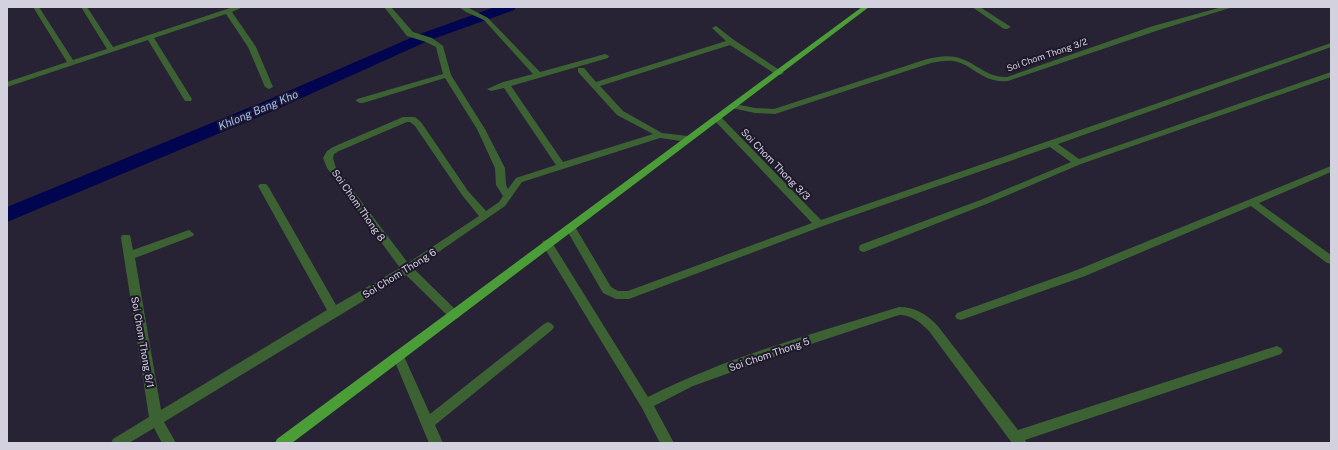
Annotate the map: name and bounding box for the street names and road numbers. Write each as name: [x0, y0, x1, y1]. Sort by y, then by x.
street label: Soi Chom Thong 3/2: [1005, 36, 1089, 74]
street label: Soi Chom Thong 3/3: [739, 126, 813, 202]
street label: Soi Chom Thong 8: [330, 167, 388, 243]
street label: Soi Chom Thong 6: [360, 245, 438, 301]
street label: Soi Chom Thong 8/1: [129, 295, 157, 389]
street label: Soi Chom Thong 5: [727, 335, 811, 373]

